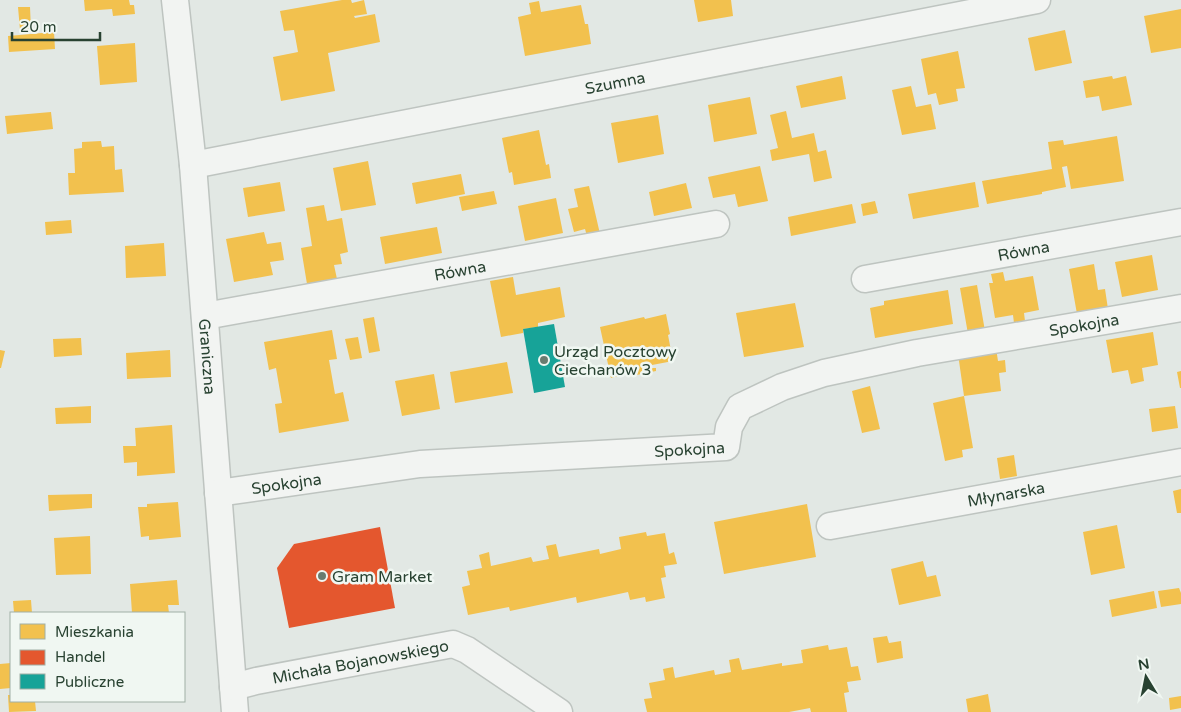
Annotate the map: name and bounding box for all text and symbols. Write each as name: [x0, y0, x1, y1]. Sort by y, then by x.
scale bar: [12, 10, 100, 42]
text: 20 m: [20, 18, 57, 36]
street label: Szumna: [583, 68, 647, 99]
street label: Równa: [996, 237, 1051, 266]
street label: Równa: [432, 257, 488, 286]
street label: Spokojna: [1048, 310, 1121, 341]
street label: Graniczna: [194, 318, 220, 395]
place label: Urząd Pocztowy Ciechanów 3: [554, 342, 677, 380]
marker: Urząd Pocztowy Ciechanów 3: [538, 354, 550, 366]
street label: Spokojna: [654, 438, 725, 462]
street label: Spokojna: [250, 469, 323, 499]
street label: Młynarska: [966, 478, 1047, 512]
place label: Gram Market: [332, 567, 432, 587]
marker: Gram Market: [316, 570, 328, 582]
legend: [10, 612, 185, 702]
text: Mieszkania: [55, 623, 134, 641]
street label: Michała Bojanowskiego: [271, 636, 450, 689]
text: Handel: [55, 648, 106, 666]
north arrow: [1121, 652, 1171, 702]
text: N: [1137, 655, 1151, 674]
text: Publiczne: [55, 673, 124, 691]

